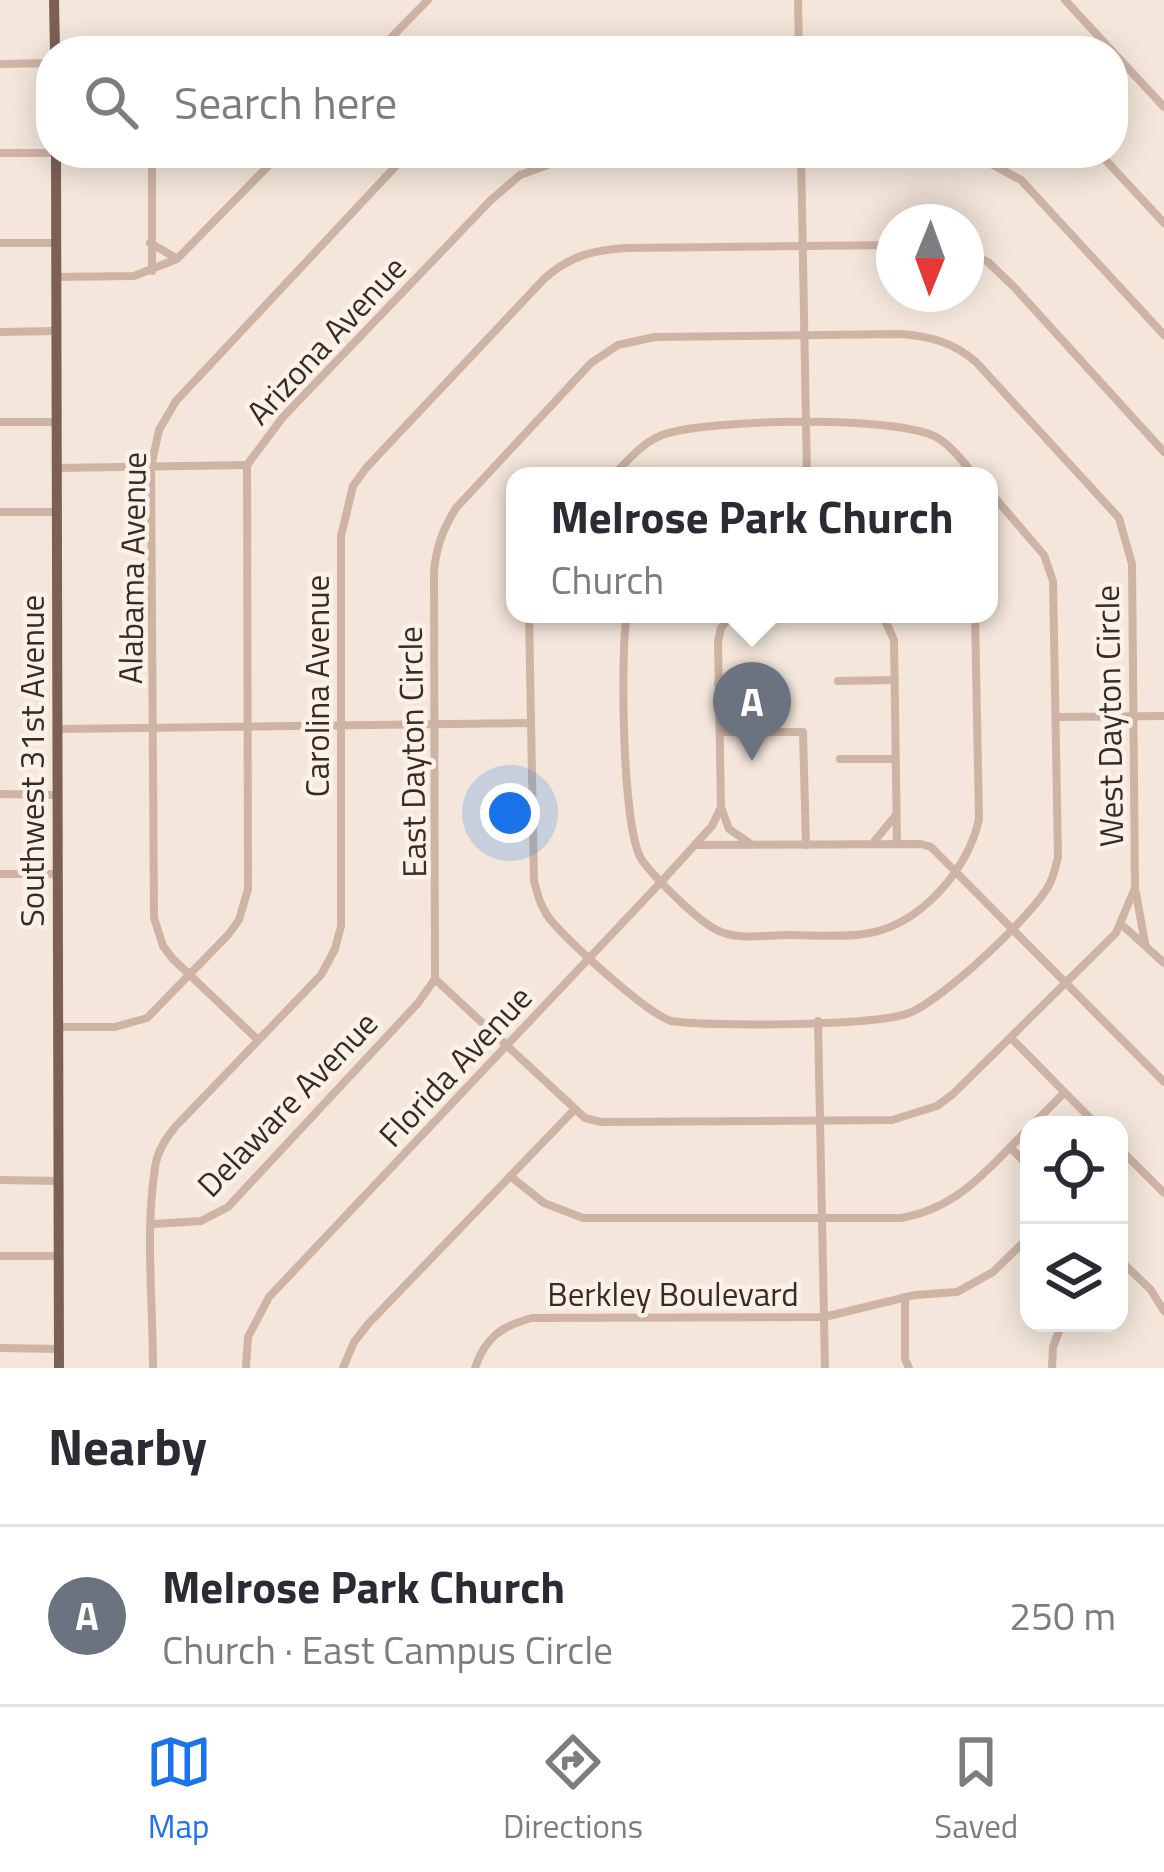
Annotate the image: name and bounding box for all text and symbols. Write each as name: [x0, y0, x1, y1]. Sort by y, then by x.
search box: [36, 36, 1128, 168]
text: Search here: [174, 68, 397, 136]
icon: search: [78, 69, 144, 135]
north arrow: [876, 204, 984, 312]
street label: Arizona Avenue: [234, 244, 418, 436]
street label: Alabama Avenue: [105, 451, 159, 685]
popup: [506, 467, 998, 623]
text: Melrose Park Church: [550, 482, 954, 550]
text: Church: [550, 550, 664, 609]
street label: Carolina Avenue: [292, 575, 342, 797]
street label: West Dayton Circle: [1082, 585, 1136, 847]
street label: Southwest 31st Avenue: [7, 595, 57, 927]
street label: East Dayton Circle: [385, 626, 439, 878]
pin: A: [713, 662, 791, 761]
your location: [480, 783, 540, 843]
street label: Florida Avenue: [367, 974, 543, 1158]
street label: Delaware Avenue: [185, 1000, 389, 1208]
map controls: [1020, 1116, 1128, 1332]
button: locate: [1020, 1116, 1128, 1224]
button: layers: [1020, 1224, 1128, 1332]
street label: Berkley Boulevard: [547, 1269, 799, 1319]
text: Nearby: [48, 1407, 207, 1485]
text: Melrose Park Church: [162, 1552, 565, 1620]
text: A: [75, 1586, 99, 1645]
text: 250 m: [1009, 1586, 1116, 1645]
text: Church · East Campus Circle: [162, 1620, 613, 1679]
tab: Map: [146, 1729, 212, 1851]
tab: Directions: [503, 1729, 643, 1851]
tab: Saved: [934, 1729, 1018, 1851]

